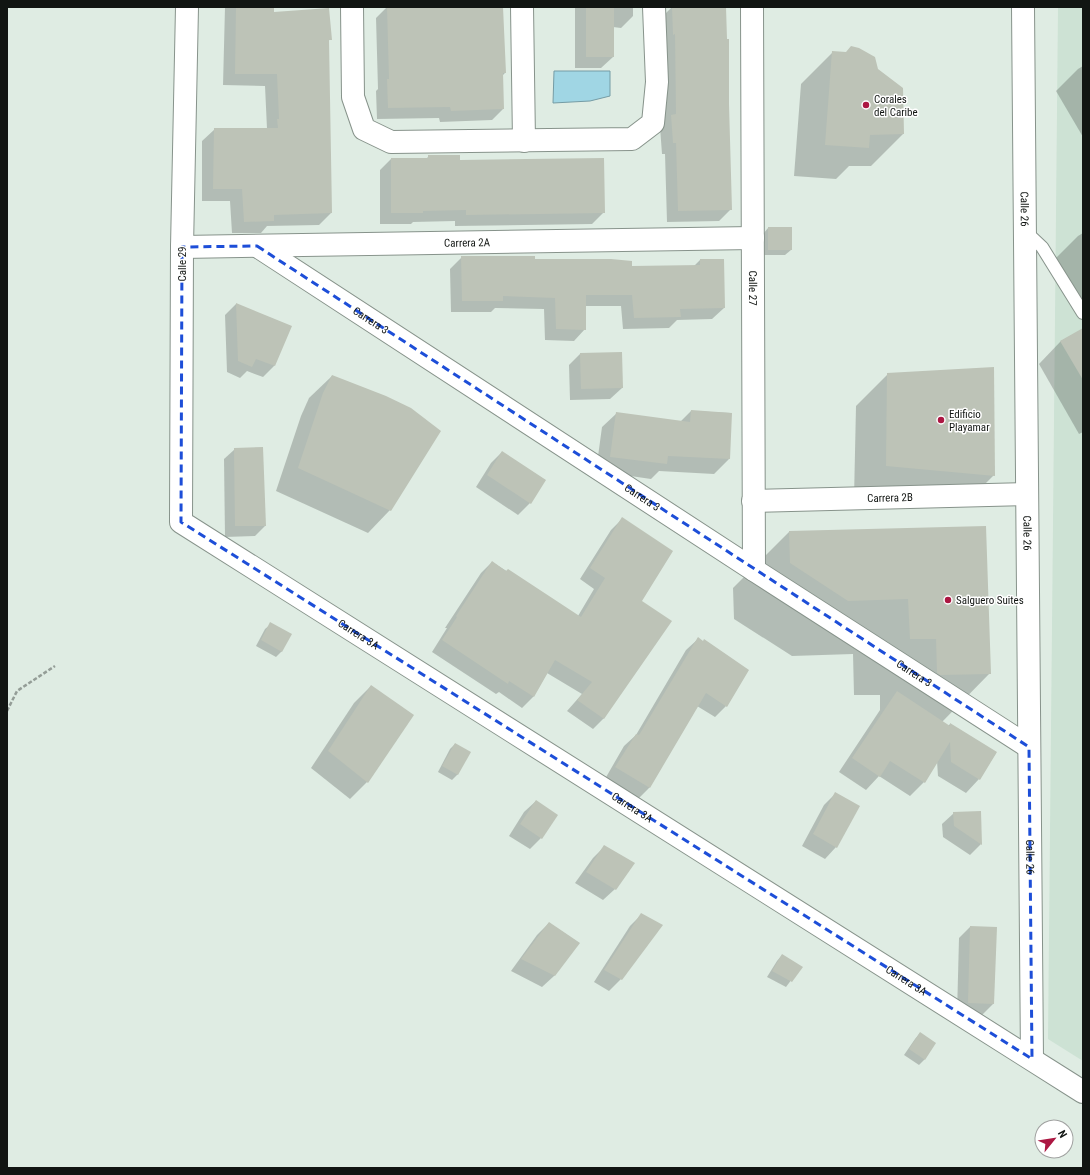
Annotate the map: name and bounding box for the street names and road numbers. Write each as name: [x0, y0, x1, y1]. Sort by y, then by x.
street label: Calle 26: [1018, 191, 1031, 227]
street label: Carrera 2A: [444, 236, 491, 250]
street label: Calle 29: [176, 246, 189, 282]
street label: Calle 27: [746, 270, 759, 306]
street label: Carrera 3: [350, 304, 391, 337]
street label: Carrera 3: [622, 481, 662, 514]
street label: Carrera 2B: [867, 491, 913, 505]
street label: Calle 26: [1020, 515, 1034, 551]
street label: Carrera 3A: [335, 617, 382, 653]
street label: Carrera 3: [894, 657, 934, 690]
street label: Carrera 3A: [609, 790, 656, 826]
street label: Calle 26: [1023, 839, 1036, 875]
street label: Carrera 3A: [883, 963, 929, 999]

